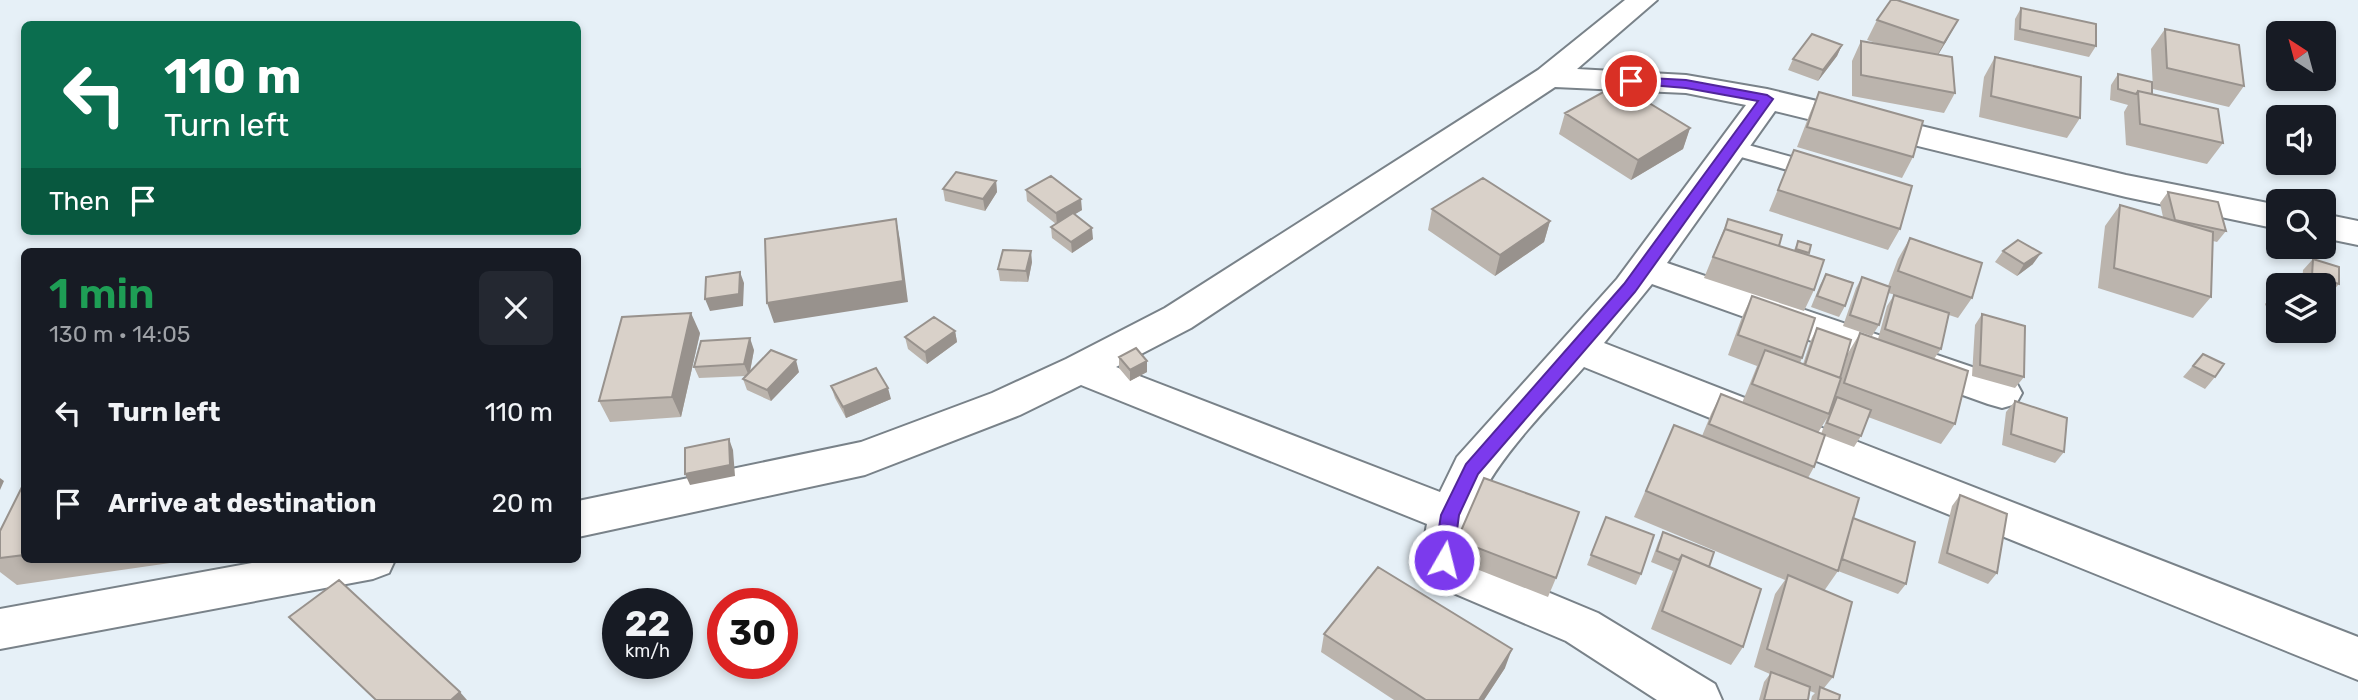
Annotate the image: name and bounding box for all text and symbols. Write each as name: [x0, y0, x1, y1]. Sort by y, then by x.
north arrow: [2266, 21, 2336, 91]
map controls: [2266, 21, 2336, 343]
text: 110 m: [164, 47, 301, 105]
icon: left: [49, 49, 140, 140]
pin: [1601, 51, 1661, 111]
icon: arrive: [1612, 62, 1650, 100]
button: sound: [2266, 105, 2336, 175]
text: Turn left: [164, 106, 289, 144]
icon: arrive: [124, 182, 162, 220]
text: Then: [49, 186, 110, 217]
button: search: [2266, 189, 2336, 259]
text: 1 min: [49, 269, 155, 319]
button: close: [479, 271, 553, 345]
button: layers: [2266, 273, 2336, 343]
text: 130 m · 14:05: [49, 320, 191, 348]
icon: left: [49, 394, 87, 432]
text: Turn left: [108, 397, 220, 428]
text: 110 m: [485, 397, 553, 428]
icon: arrive: [49, 485, 87, 523]
text: Arrive at destination: [108, 488, 376, 519]
text: 20 m: [492, 488, 553, 519]
position arrow: [1407, 523, 1481, 597]
speed limit sign: 30: [707, 588, 798, 679]
text: 22: [625, 603, 670, 645]
text: km/h: [625, 640, 670, 662]

